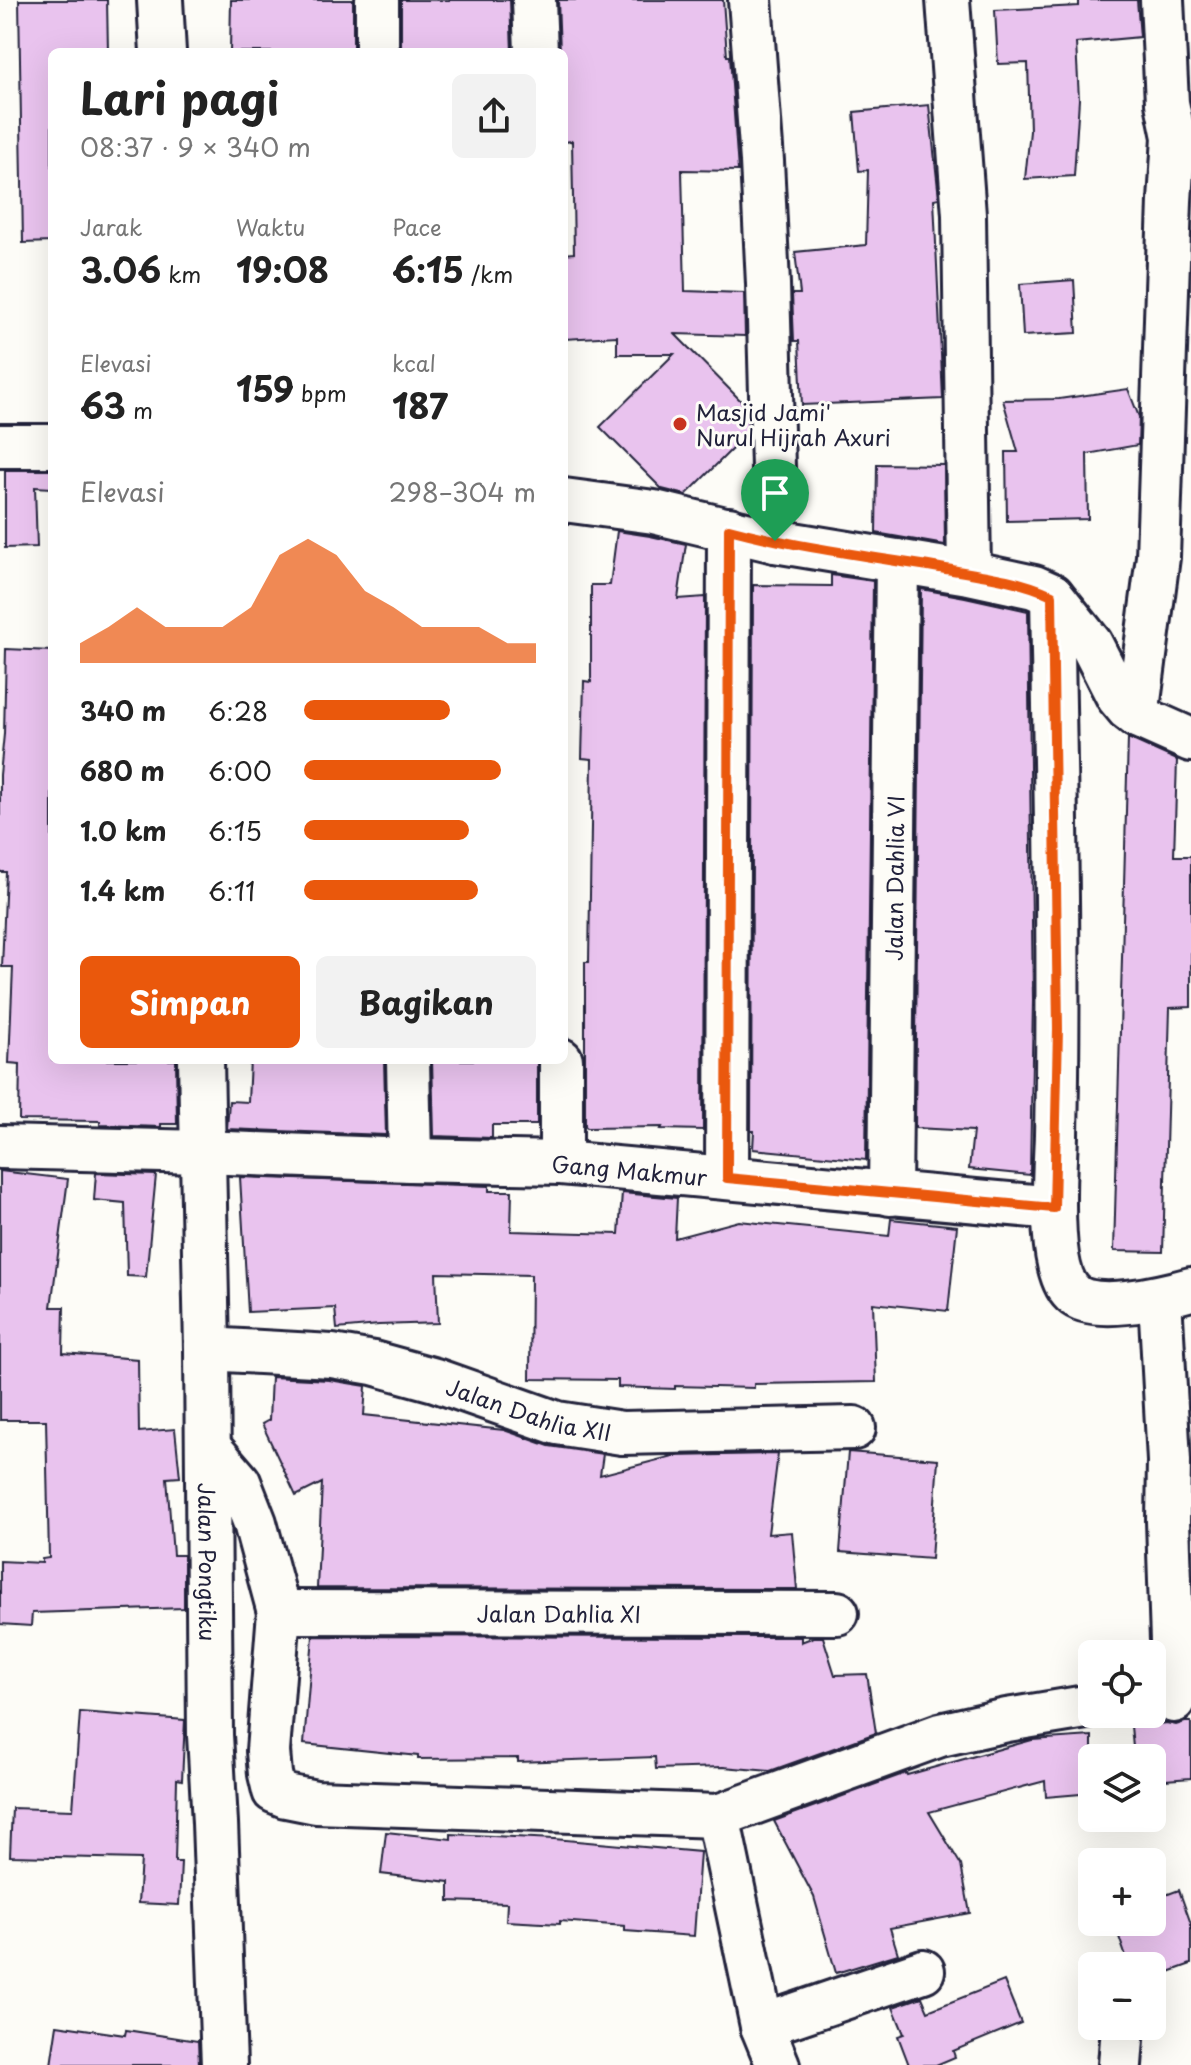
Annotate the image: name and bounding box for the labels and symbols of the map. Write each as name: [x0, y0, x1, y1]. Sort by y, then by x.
place label: Masjid Jami' Nurul Hijrah Axuri: [696, 395, 891, 453]
marker: Masjid Jami' Nurul Hijrah Axuri: [671, 415, 689, 433]
pin: [741, 459, 809, 541]
street label: Jalan Dahlia VI: [876, 795, 911, 961]
street label: Gang Makmur: [551, 1146, 709, 1193]
street label: Jalan Dahlia XII: [442, 1369, 614, 1448]
street label: Jalan Pongtiku: [192, 1482, 226, 1641]
street label: Jalan Dahlia XI: [477, 1596, 641, 1629]

